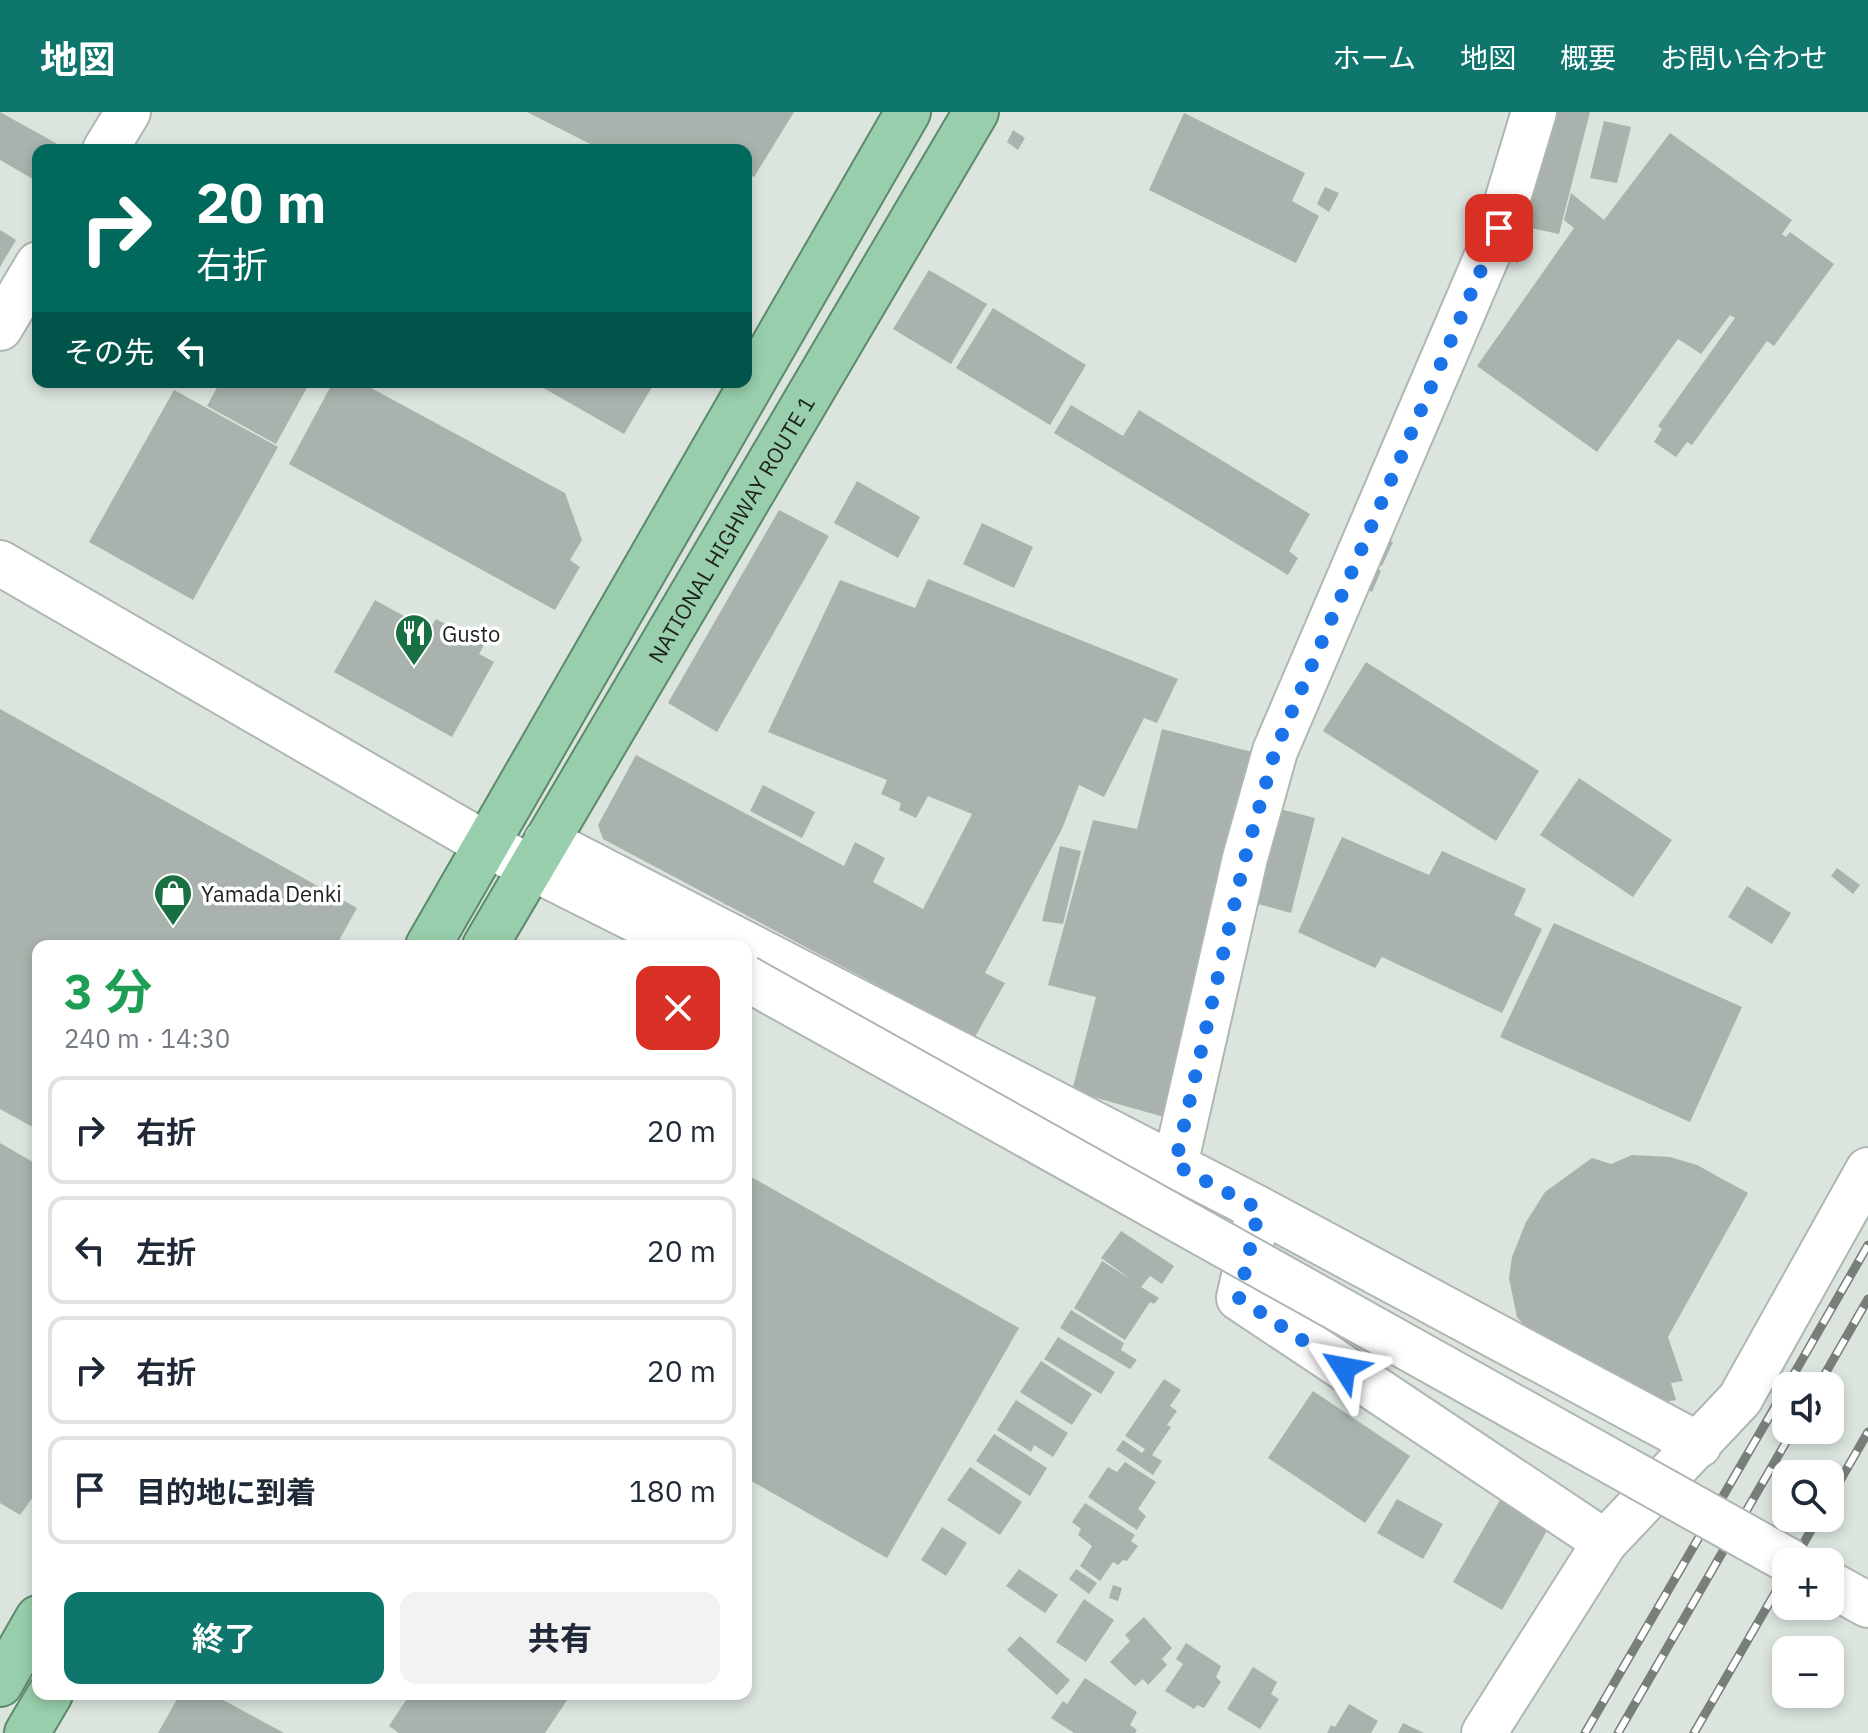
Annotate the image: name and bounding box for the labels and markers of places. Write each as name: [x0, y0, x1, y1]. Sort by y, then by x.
pin: [1465, 194, 1533, 262]
restaurant icon: Gusto: [393, 612, 435, 667]
place label: Gusto: [442, 619, 500, 648]
shop icon: Yamada Denki: [152, 872, 194, 927]
place label: Yamada Denki: [201, 879, 342, 908]

